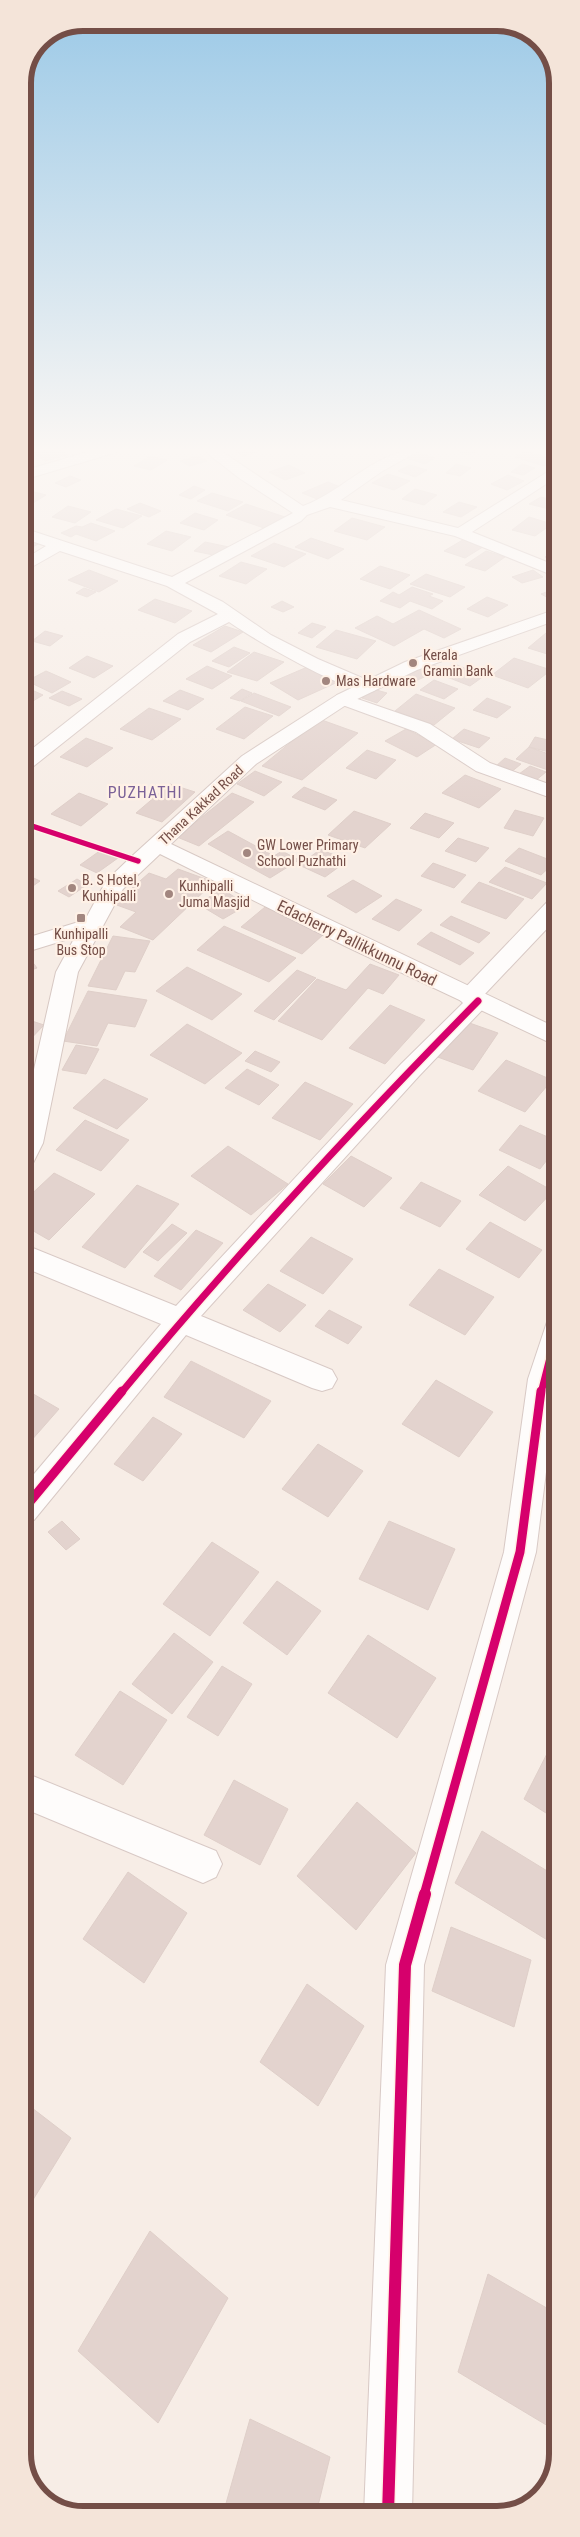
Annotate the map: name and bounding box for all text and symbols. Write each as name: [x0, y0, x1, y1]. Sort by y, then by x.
place label: Kerala Gramin Bank: [423, 647, 494, 679]
marker: Kerala Gramin Bank: [407, 657, 419, 669]
place label: Mas Hardware: [336, 673, 416, 689]
marker: Mas Hardware: [320, 675, 332, 687]
street label: Thana Kakkad Road: [156, 762, 246, 848]
district label: PUZHATHI: [108, 783, 182, 802]
place label: GW Lower Primary School Puzhathi: [257, 837, 359, 869]
marker: GW Lower Primary School Puzhathi: [241, 847, 253, 859]
place label: B. S Hotel, Kunhipalli: [82, 872, 140, 904]
place label: Kunhipalli Juma Masjid: [179, 878, 250, 910]
marker: B. S Hotel, Kunhipalli: [66, 882, 78, 894]
marker: Kunhipalli Juma Masjid: [163, 888, 175, 900]
street label: Edacherry Pallikkunnu Road: [274, 896, 440, 990]
marker: Kunhipalli Bus Stop: [75, 912, 87, 924]
place label: Kunhipalli Bus Stop: [54, 926, 108, 958]

